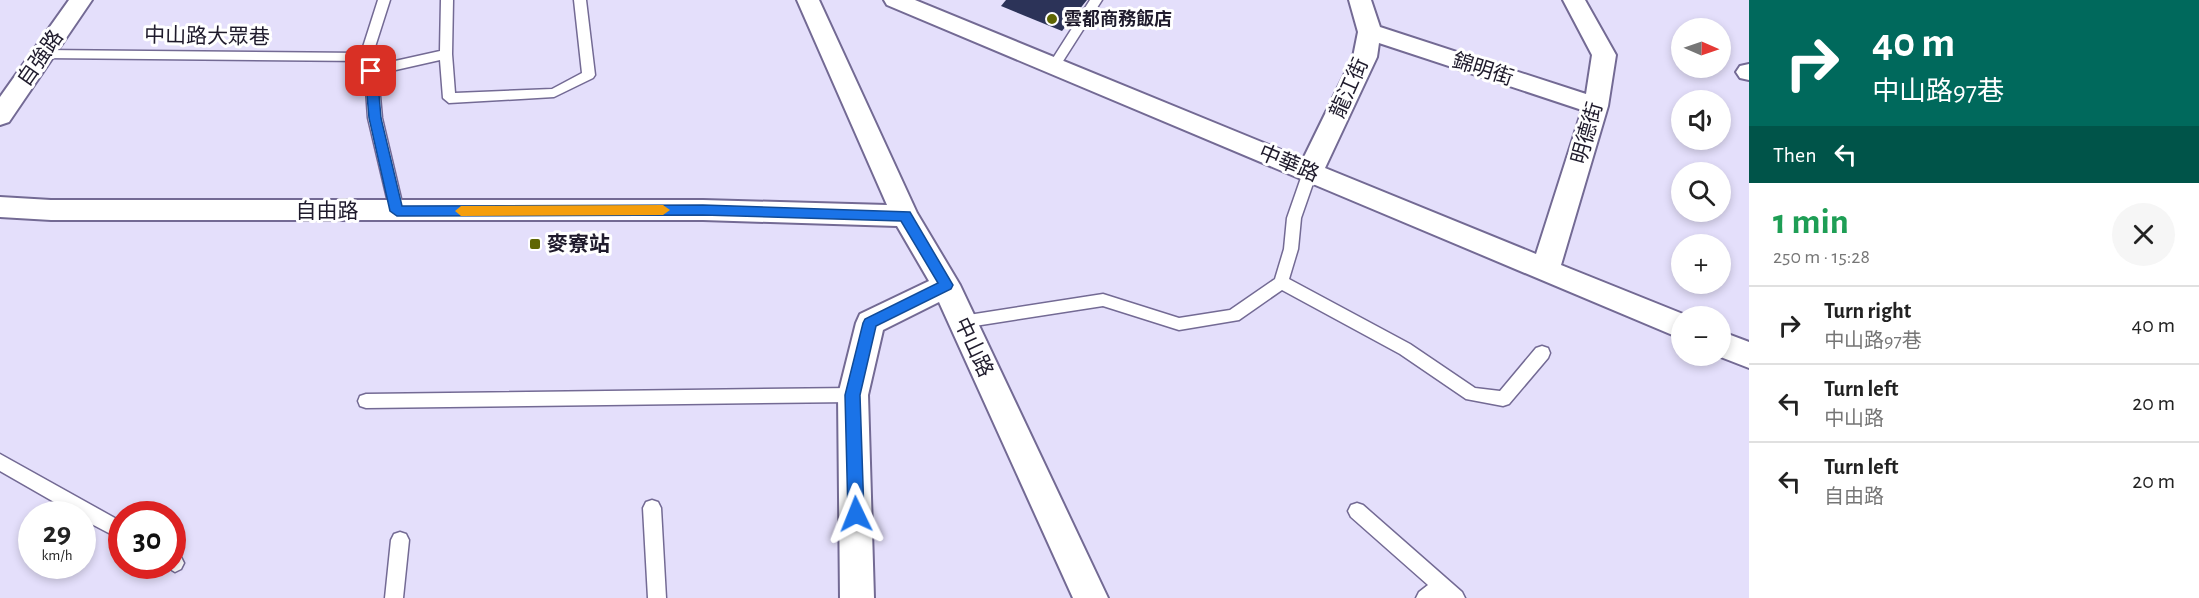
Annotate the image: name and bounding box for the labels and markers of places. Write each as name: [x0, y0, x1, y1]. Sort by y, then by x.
place label: 雲都商務飯店: [1064, 8, 1172, 29]
marker: 雲都商務飯店: [1045, 12, 1059, 26]
pin: [345, 45, 396, 96]
place label: 麥寮站: [547, 233, 610, 255]
marker: 麥寮站: [528, 237, 542, 251]

